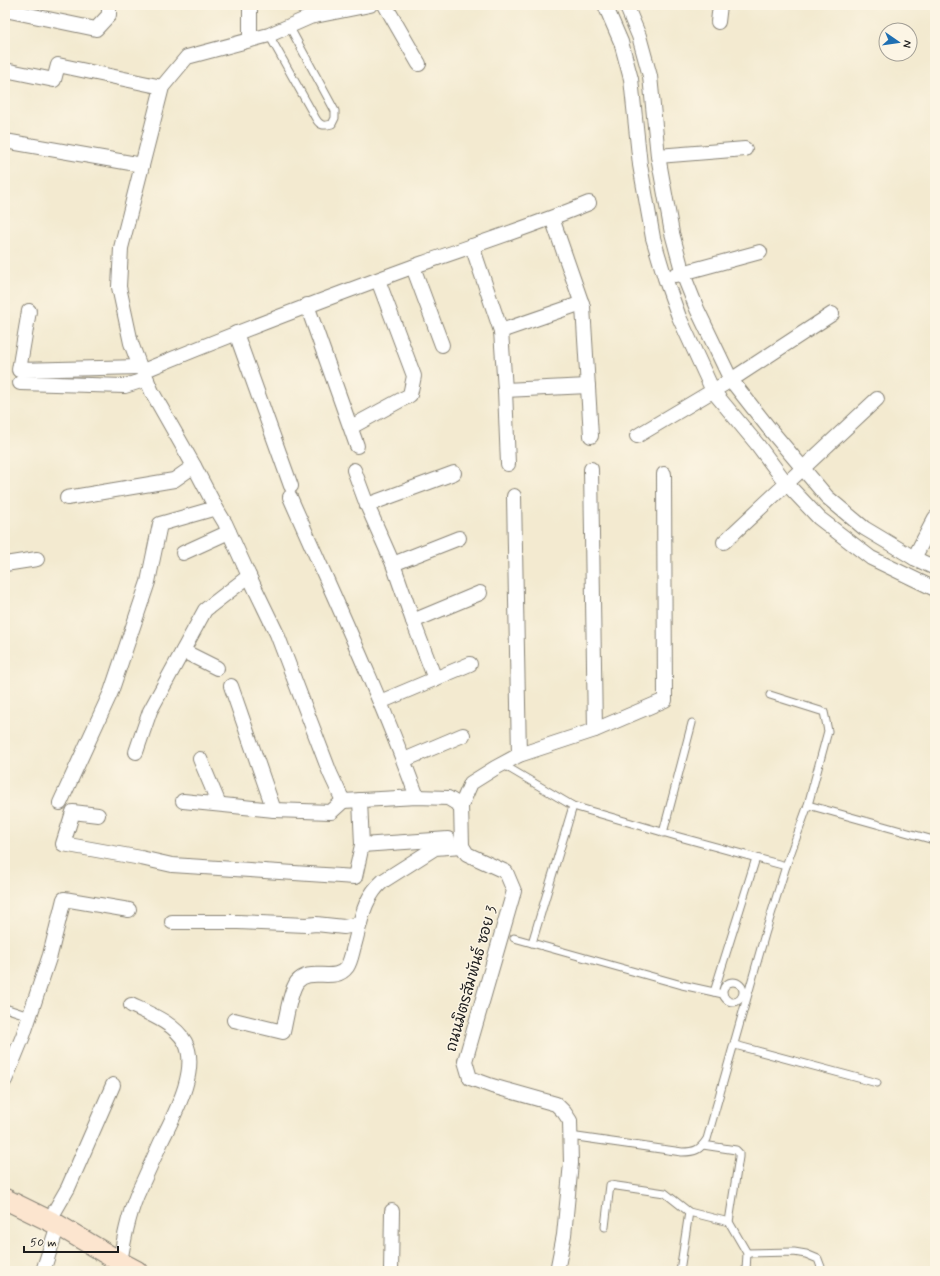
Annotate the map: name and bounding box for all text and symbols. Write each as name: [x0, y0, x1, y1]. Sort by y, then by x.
north arrow: [878, 22, 918, 62]
text: N: [899, 39, 914, 49]
street label: ถนนมิตรสัมพันธ์ ซอย 3: [441, 903, 502, 1054]
scale bar: [24, 1228, 118, 1254]
text: 50 m: [30, 1235, 57, 1251]

